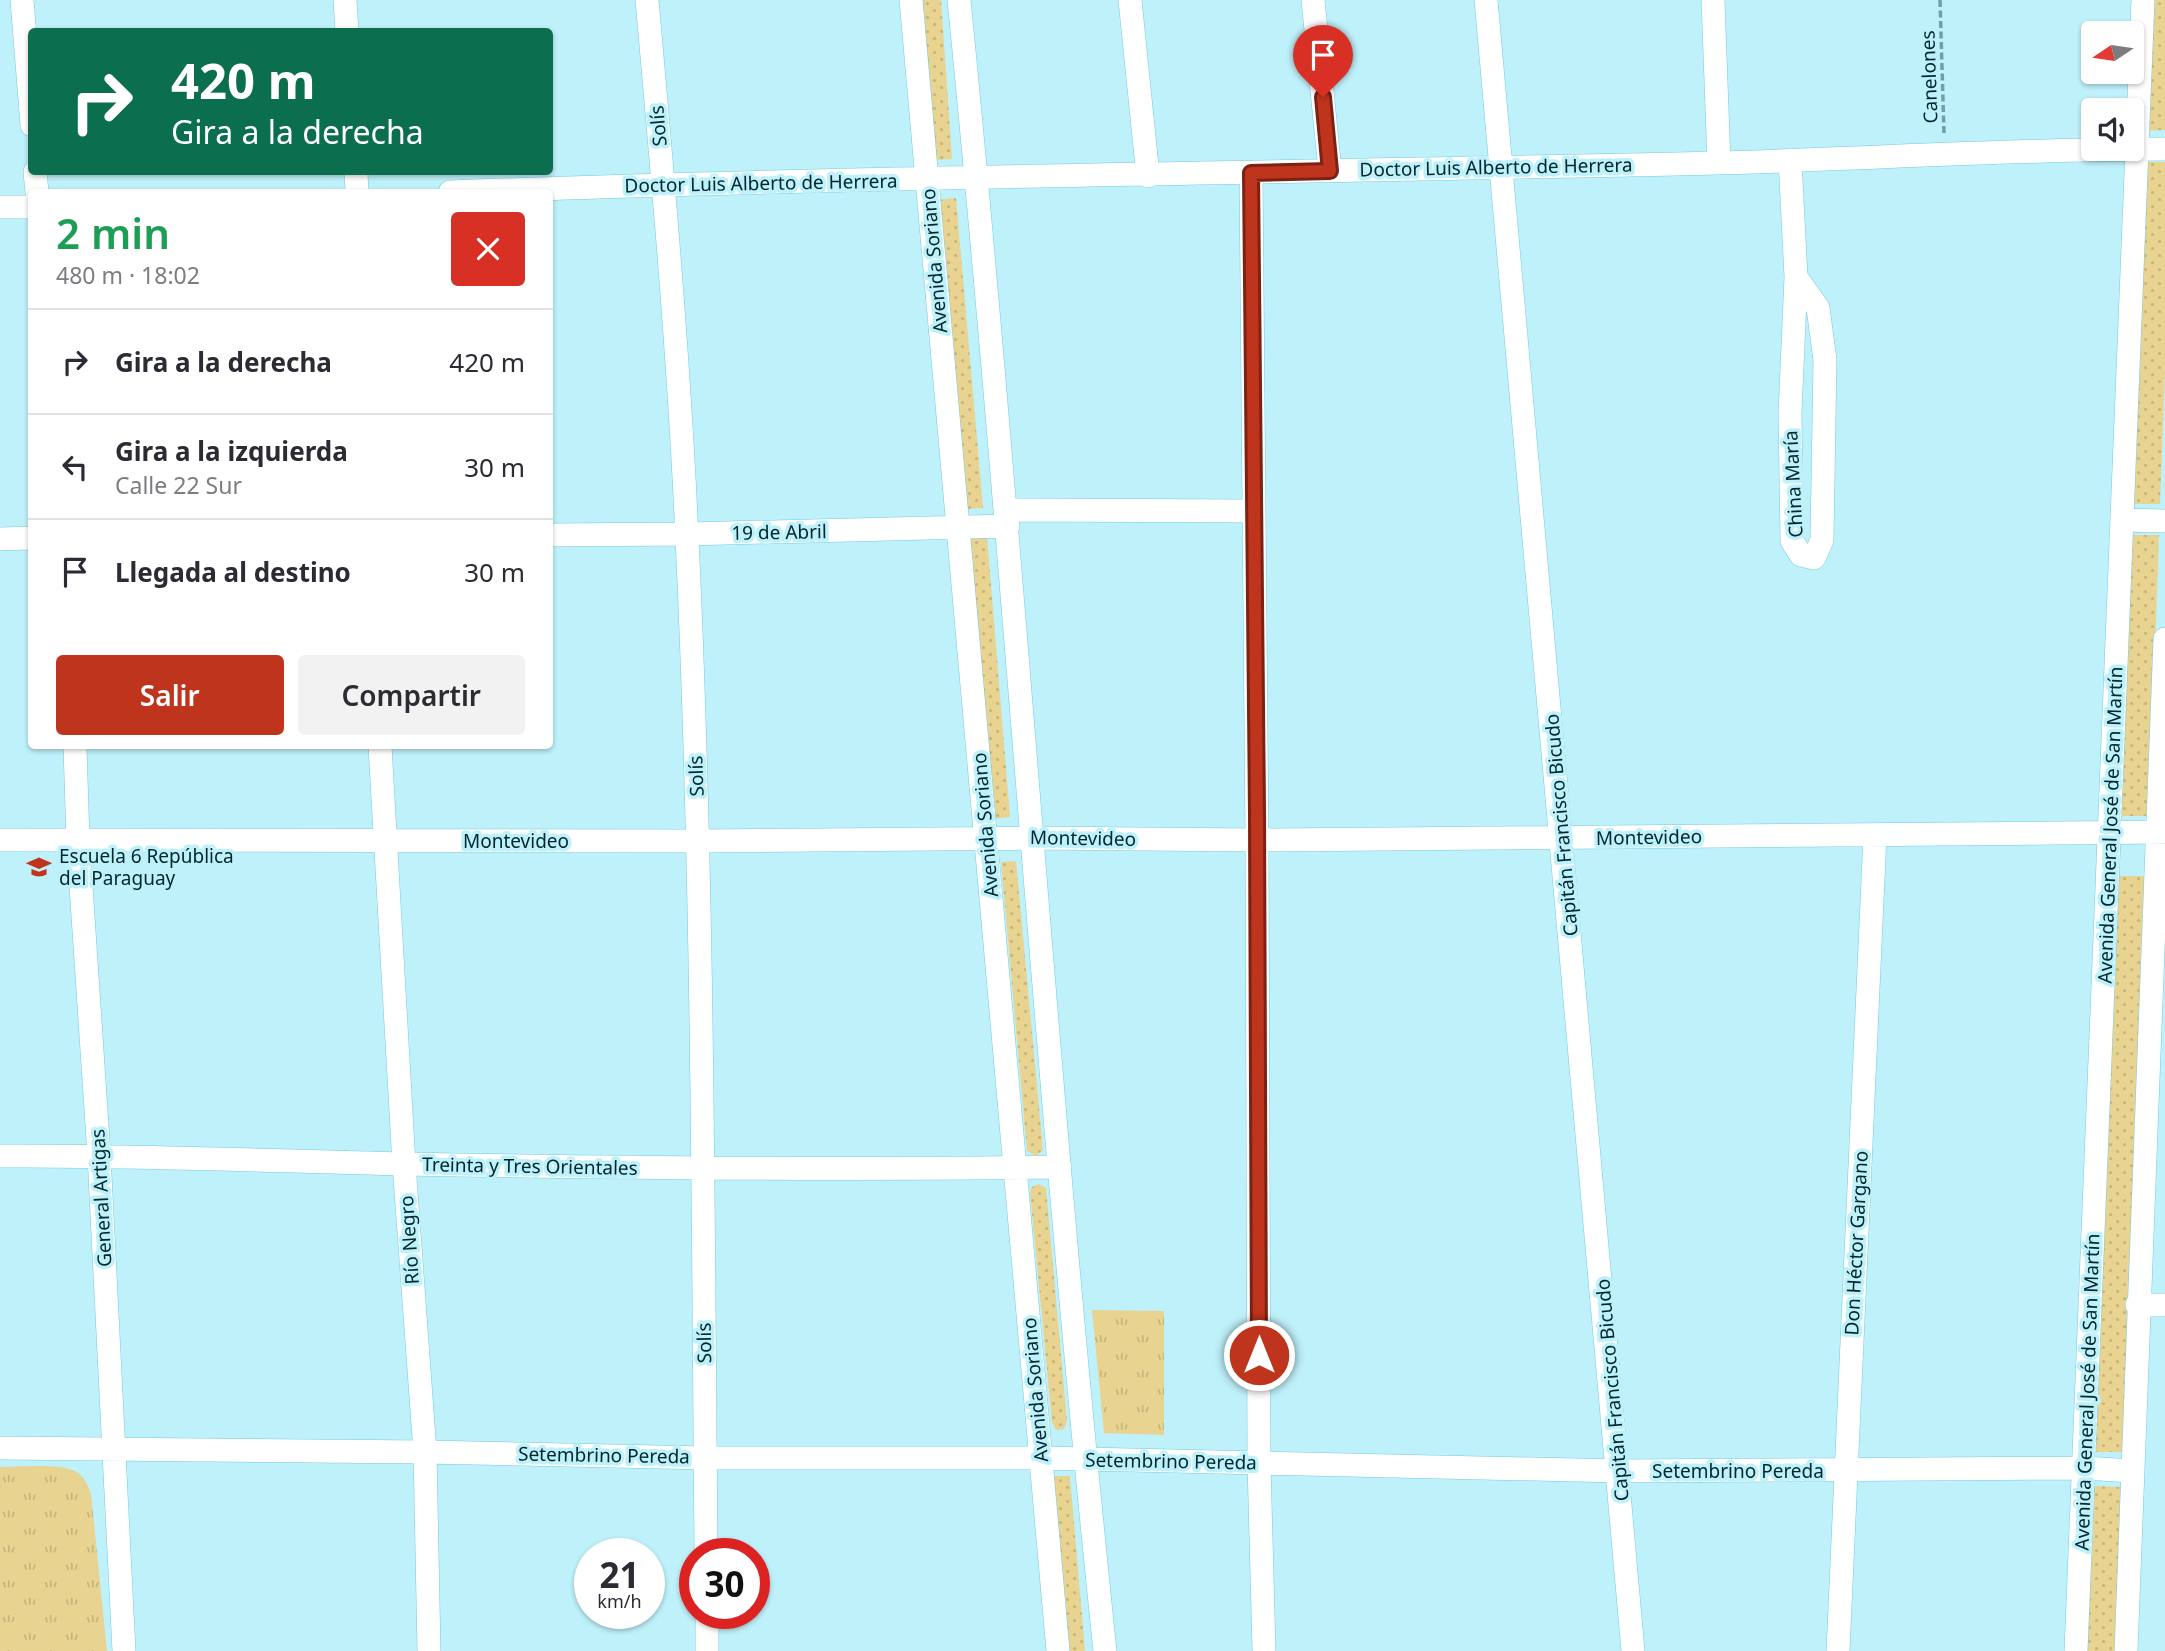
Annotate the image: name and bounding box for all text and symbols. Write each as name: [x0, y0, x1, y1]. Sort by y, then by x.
north arrow: [2081, 21, 2144, 84]
map controls: [2081, 21, 2144, 161]
pin: [1293, 25, 1353, 97]
street label: Canelones: [1914, 30, 1944, 124]
icon: arrive: [1304, 36, 1342, 74]
text: 420 m: [171, 47, 316, 113]
icon: right: [56, 56, 147, 147]
button: sound: [2081, 98, 2144, 161]
street label: Solís: [643, 105, 673, 147]
text: Gira a la derecha: [171, 110, 424, 153]
street label: Doctor Luis Alberto de Herrera: [1359, 152, 1633, 182]
street label: Doctor Luis Alberto de Herrera: [624, 168, 898, 198]
street label: Avenida Soriano: [915, 188, 953, 334]
text: 2 min: [56, 204, 170, 261]
button: close: [451, 212, 525, 286]
text: 480 m · 18:02: [56, 259, 200, 291]
icon: right: [56, 343, 94, 381]
text: Gira a la derecha: [115, 344, 332, 380]
text: 420 m: [449, 344, 525, 380]
street label: China María: [1777, 430, 1809, 538]
text: Gira a la izquierda: [115, 433, 348, 469]
icon: left: [56, 448, 94, 486]
text: 30 m: [464, 449, 525, 485]
text: Calle 22 Sur: [115, 469, 242, 501]
street label: 19 de Abril: [731, 518, 827, 546]
icon: arrive: [56, 553, 94, 591]
text: Llegada al destino: [115, 554, 351, 590]
text: 30 m: [464, 554, 525, 590]
button: Salir: [56, 655, 284, 735]
button: Compartir: [298, 655, 525, 735]
street label: Avenida General José de San Martín: [2091, 666, 2129, 984]
street label: Capitán Francisco Bicudo: [1538, 713, 1584, 937]
street label: Avenida Soriano: [966, 752, 1004, 898]
street label: Solís: [682, 755, 710, 797]
street label: Montevideo: [1596, 823, 1702, 851]
street label: Montevideo: [1030, 824, 1136, 852]
street label: Montevideo: [463, 828, 569, 854]
place label: Escuela 6 República del Paraguay: [59, 843, 234, 891]
school or university icon: Escuela 6 República del Paraguay: [25, 853, 53, 881]
street label: General Artigas: [84, 1128, 118, 1268]
street label: Don Héctor Gargano: [1838, 1150, 1874, 1336]
street label: Treinta y Tres Orientales: [422, 1151, 638, 1181]
street label: Río Negro: [393, 1195, 425, 1285]
street label: Avenida General José de San Martín: [2068, 1233, 2106, 1551]
street label: Capitán Francisco Bicudo: [1589, 1278, 1635, 1502]
street label: Avenida Soriano: [1016, 1317, 1054, 1463]
position arrow: [1222, 1318, 1296, 1392]
street label: Solís: [691, 1322, 717, 1364]
street label: Setembrino Pereda: [518, 1441, 690, 1469]
street label: Setembrino Pereda: [1085, 1447, 1257, 1475]
street label: Setembrino Pereda: [1652, 1458, 1824, 1484]
speed limit sign: 30: [679, 1538, 770, 1629]
text: 21: [599, 1551, 640, 1598]
text: km/h: [597, 1589, 642, 1613]

